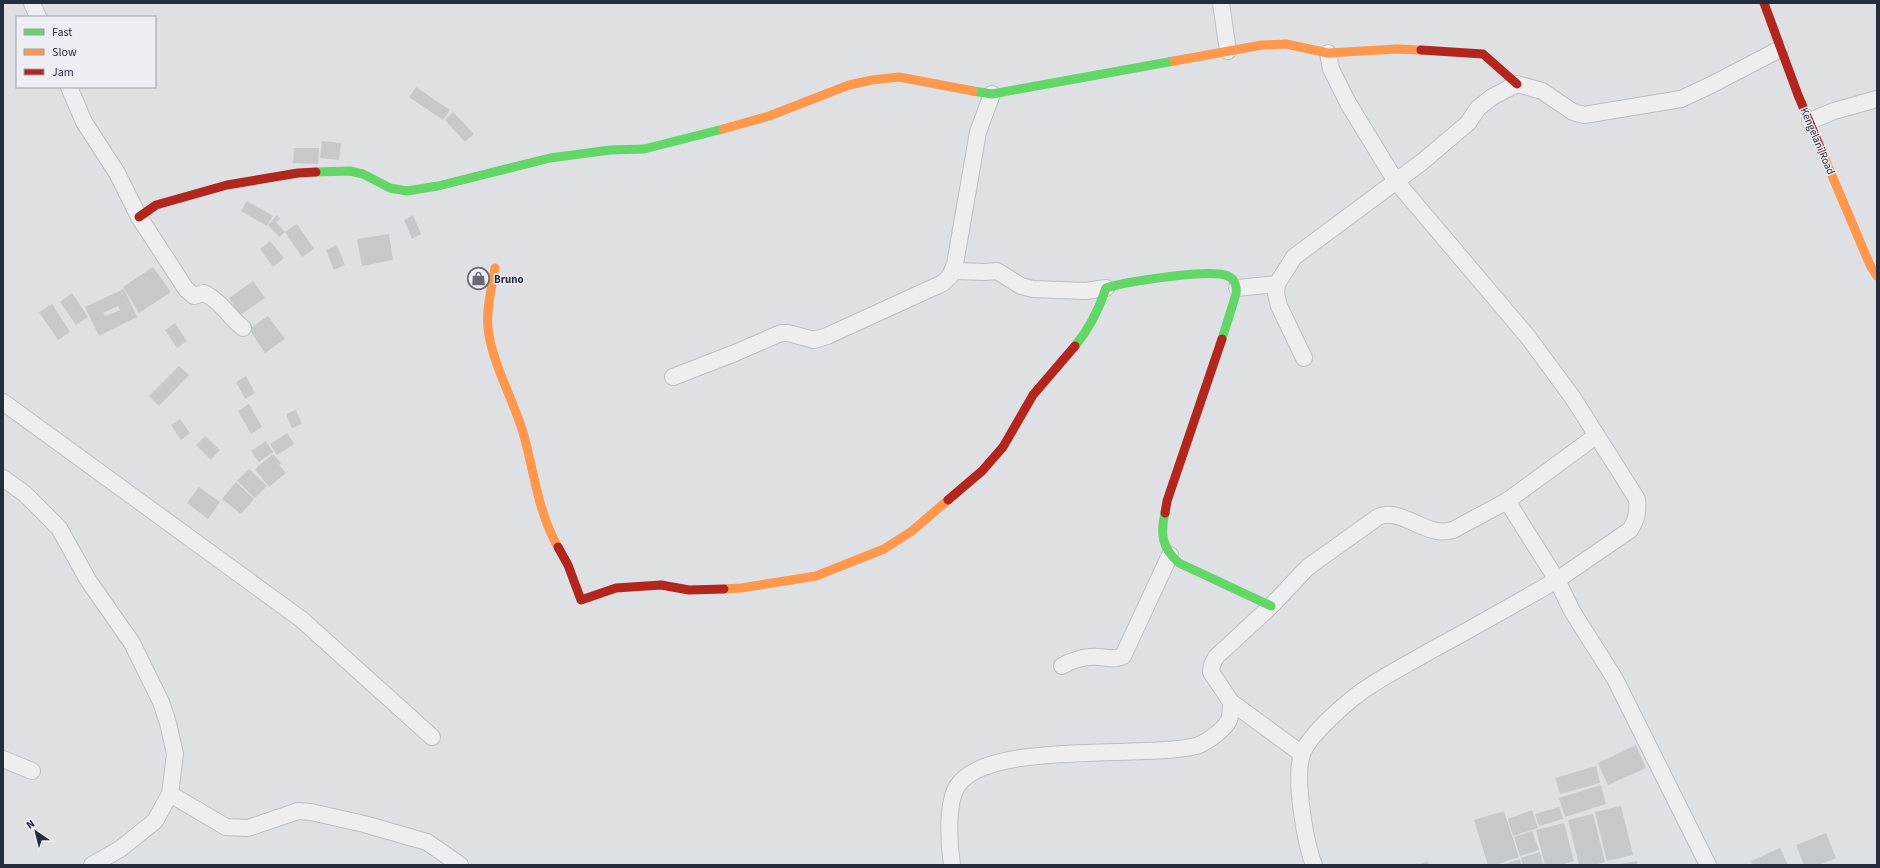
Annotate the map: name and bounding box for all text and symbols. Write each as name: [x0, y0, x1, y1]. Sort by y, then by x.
legend: [16, 16, 156, 88]
text: Fast: [52, 24, 72, 41]
text: Slow: [52, 44, 77, 61]
text: Jam: [52, 64, 74, 81]
street label: Kengelani Road: [1797, 105, 1838, 177]
shop icon: Bruno: [466, 266, 492, 292]
place label: Bruno: [494, 272, 524, 287]
north arrow: [16, 812, 56, 852]
text: N: [23, 816, 38, 832]

